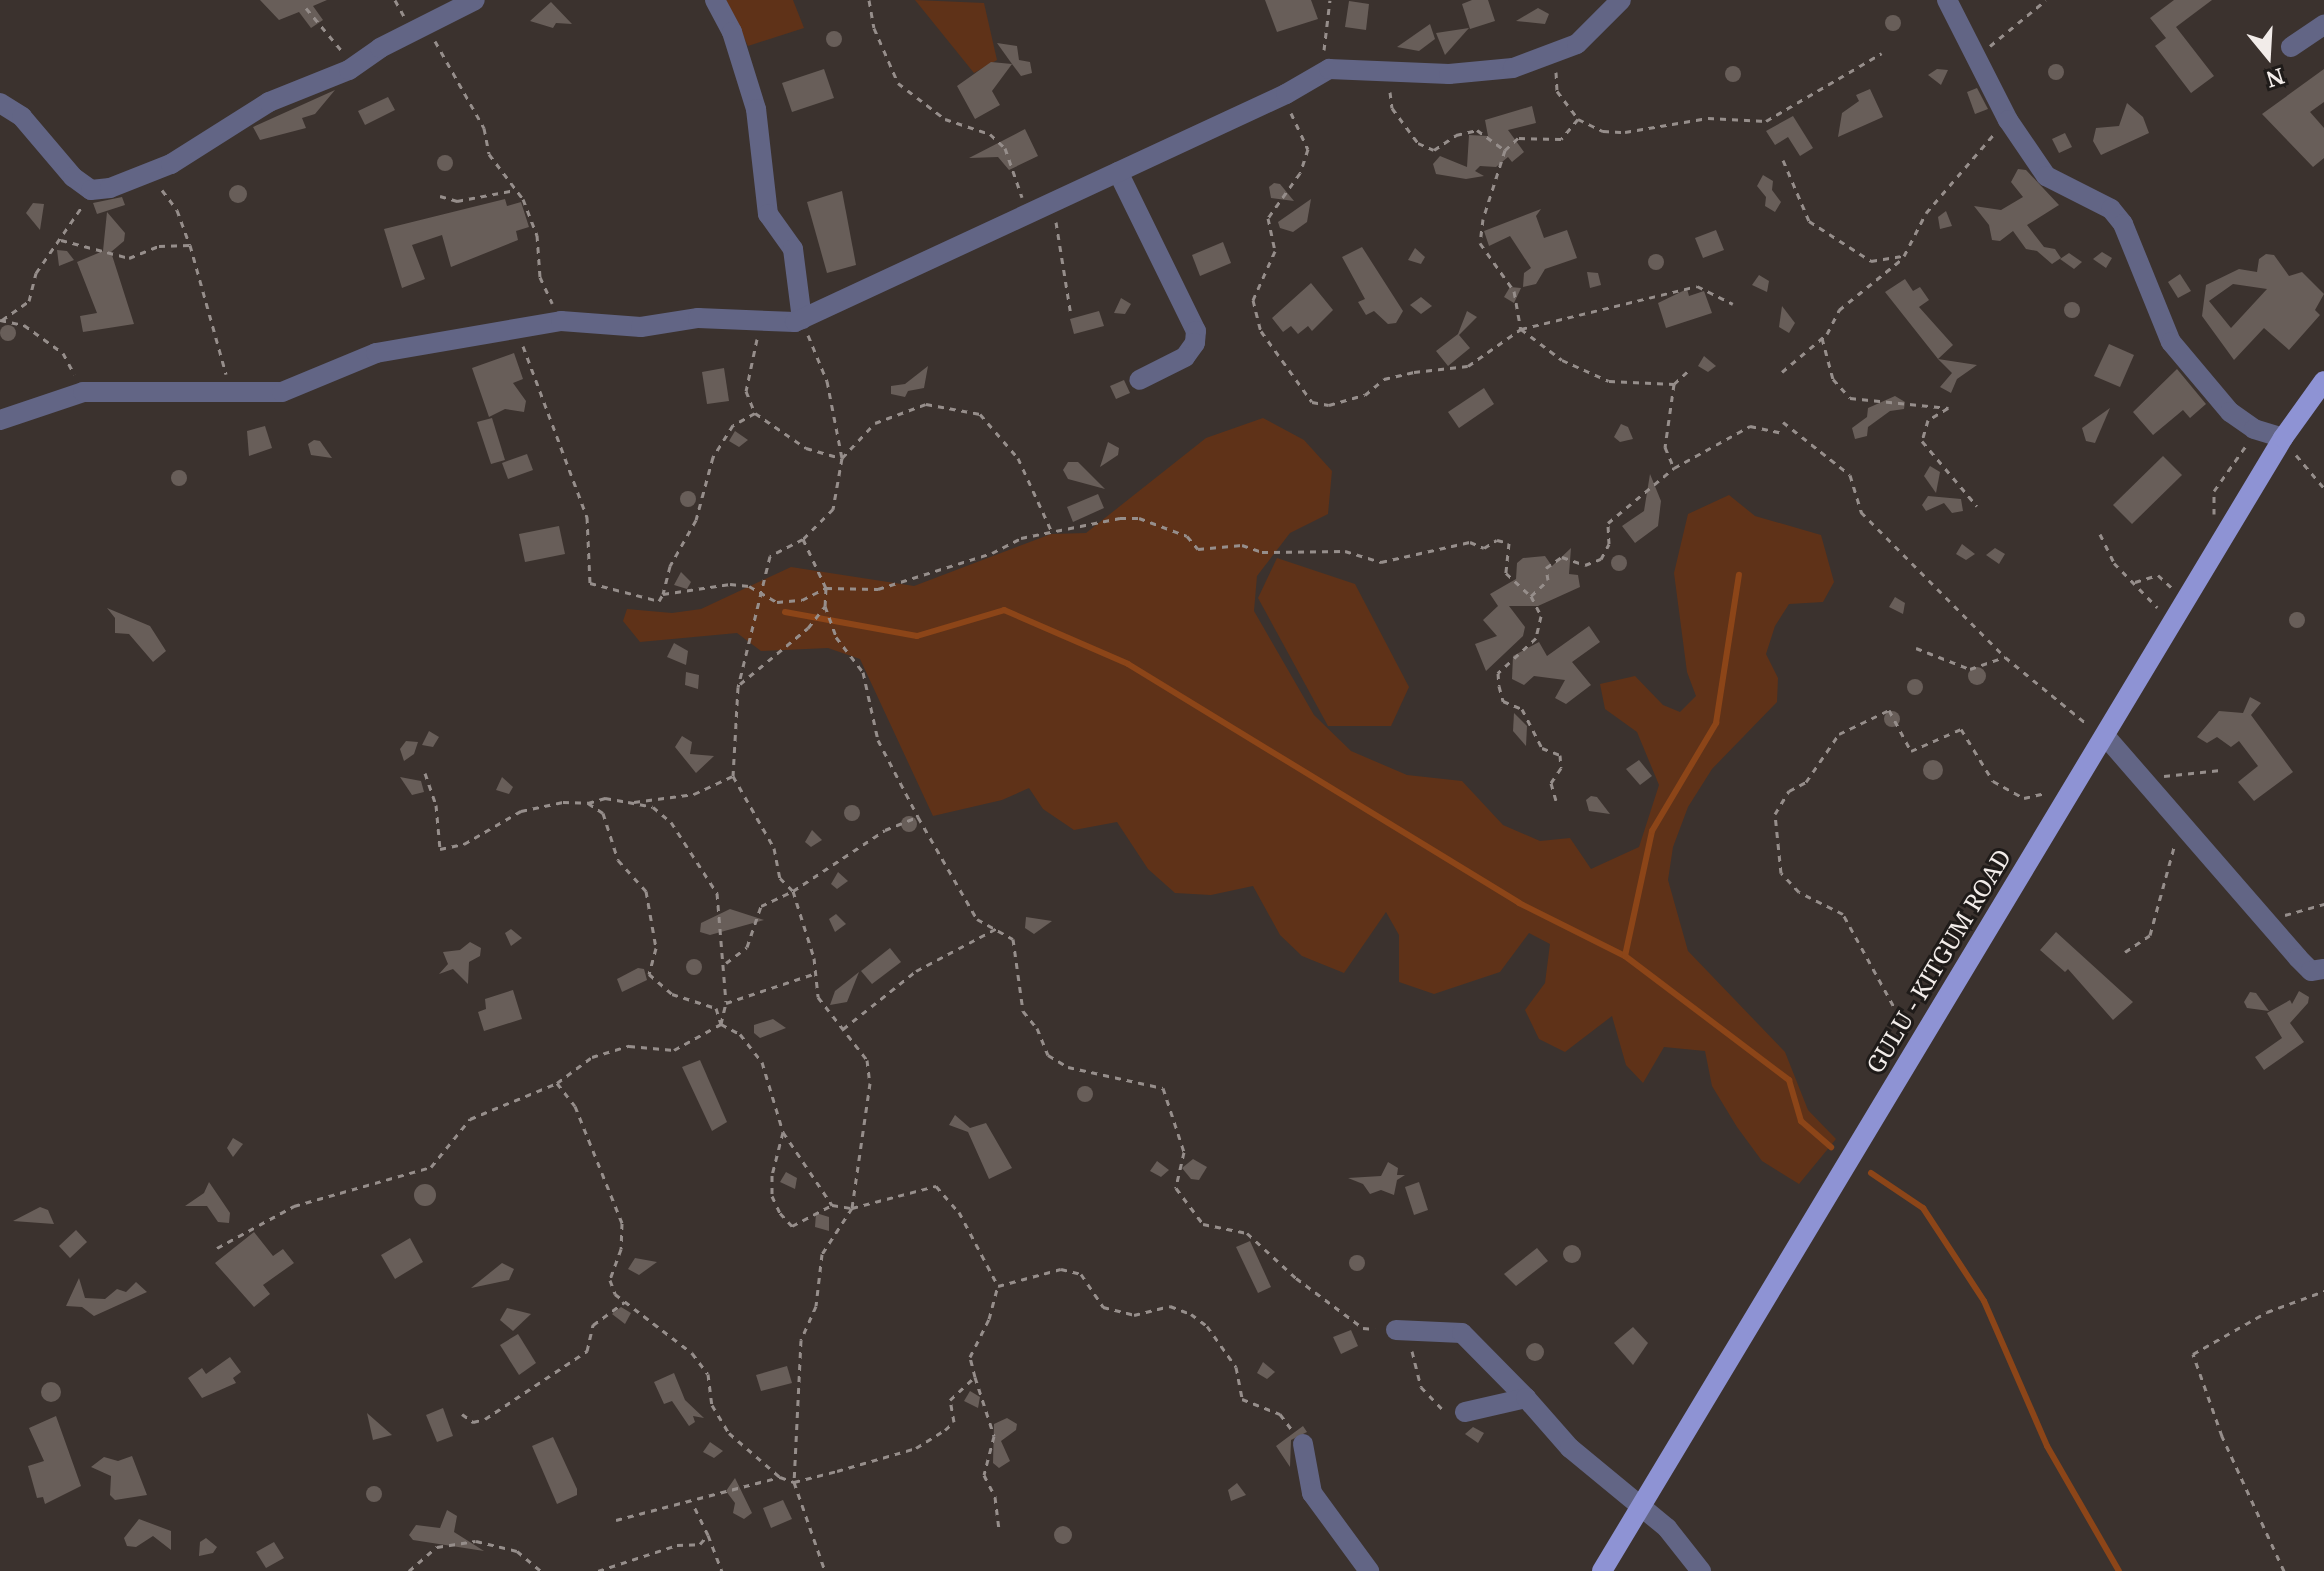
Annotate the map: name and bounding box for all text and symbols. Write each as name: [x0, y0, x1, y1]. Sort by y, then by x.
north arrow: [2228, 16, 2308, 96]
text: N: [2263, 62, 2288, 96]
street label: GULU - KITGUM ROAD: [1860, 844, 2016, 1078]

